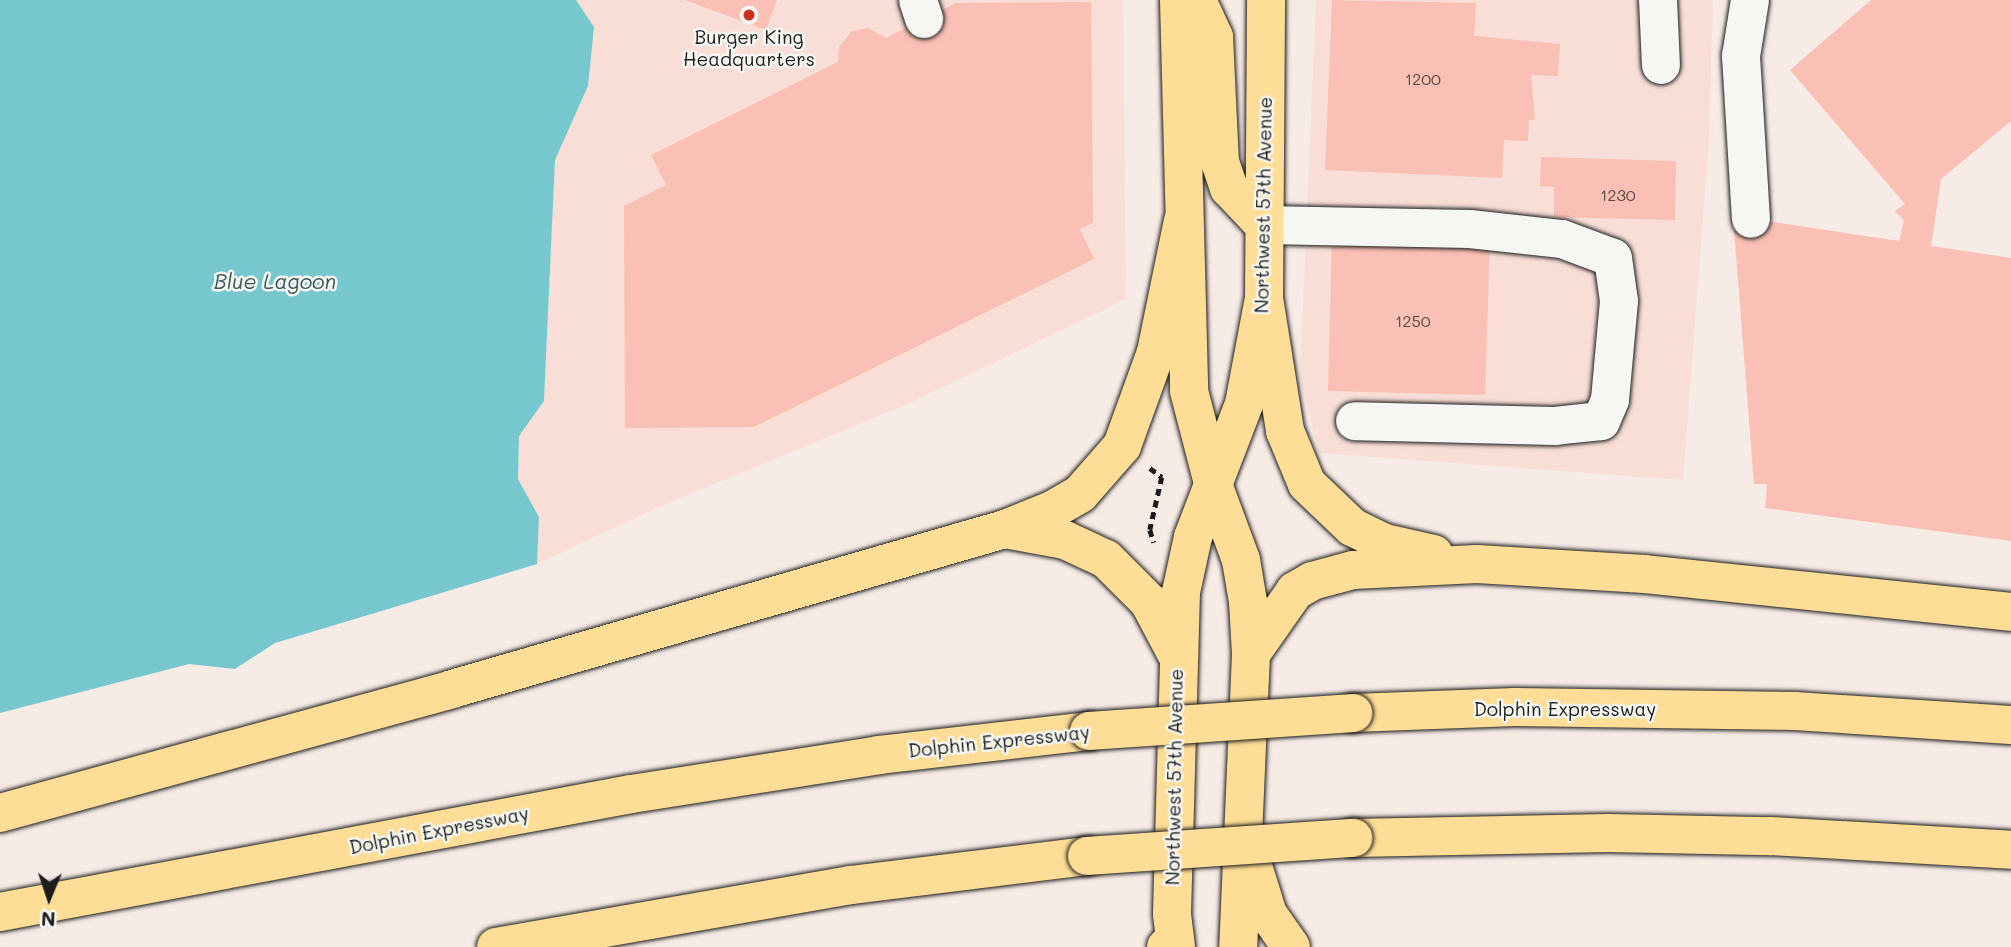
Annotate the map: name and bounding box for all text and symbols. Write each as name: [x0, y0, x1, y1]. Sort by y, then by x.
marker: Burger King Headquarters: [741, 7, 757, 23]
place label: Burger King Headquarters: [683, 26, 815, 70]
house number: 1200: [1405, 69, 1441, 89]
street label: Northwest 57th Avenue: [1250, 97, 1276, 313]
house number: 1230: [1600, 185, 1636, 205]
water label: Blue Lagoon: [214, 268, 336, 294]
house number: 1250: [1395, 311, 1431, 331]
street label: Northwest 57th Avenue: [1161, 669, 1187, 885]
street label: Dolphin Expressway: [1474, 698, 1656, 720]
street label: Dolphin Expressway: [907, 720, 1091, 762]
street label: Dolphin Expressway: [347, 801, 531, 859]
north arrow: [14, 863, 84, 933]
text: N: [41, 907, 56, 932]

